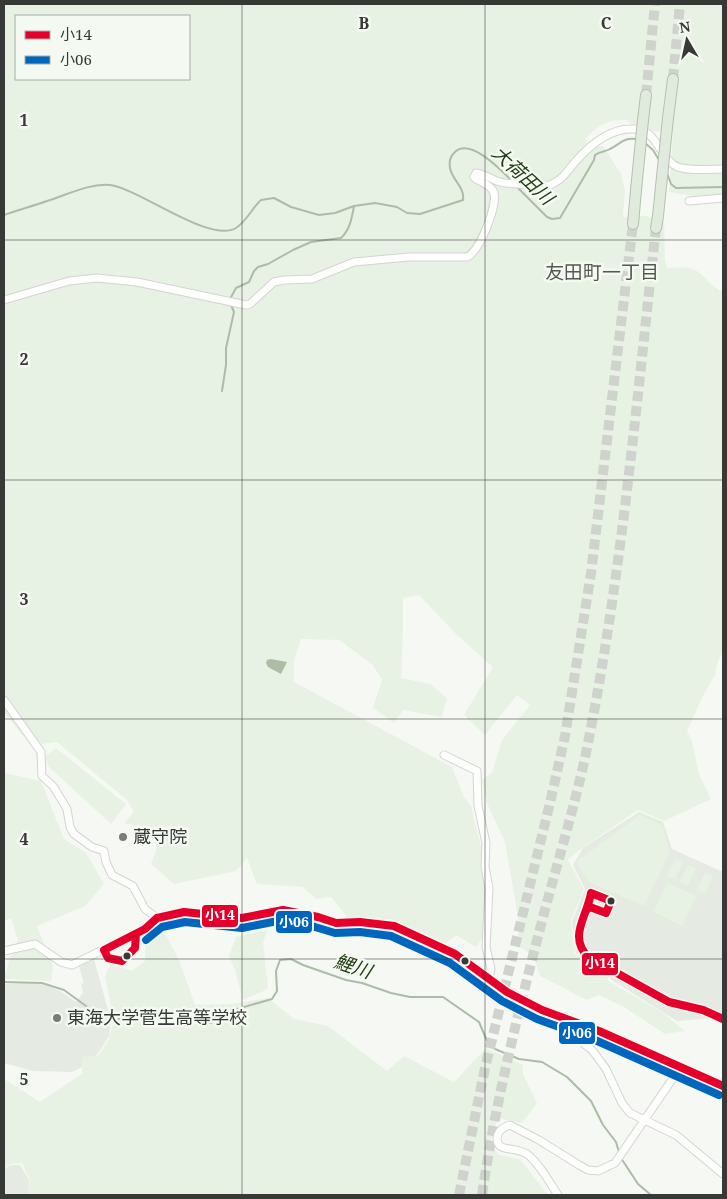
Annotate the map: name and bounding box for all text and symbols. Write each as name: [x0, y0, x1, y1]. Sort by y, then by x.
text: B: [359, 12, 370, 34]
text: C: [601, 12, 612, 34]
legend: [15, 15, 190, 80]
north arrow: [662, 15, 712, 65]
text: N: [678, 16, 692, 37]
text: 小14: [60, 24, 92, 44]
text: 小06: [60, 49, 92, 69]
text: 1: [19, 109, 29, 131]
water label: 大荷田川: [486, 140, 561, 212]
district label: 友田町一丁目: [545, 259, 659, 285]
text: 2: [19, 348, 29, 370]
text: 3: [19, 588, 29, 610]
place label: 蔵守院: [133, 824, 187, 848]
text: 4: [19, 828, 29, 850]
marker: 蔵守院: [117, 831, 129, 843]
unlabelled marker: [606, 896, 616, 906]
line badge: 小14: [201, 904, 239, 928]
text: 小14: [205, 905, 235, 924]
line badge: 小06: [275, 910, 313, 934]
text: 小06: [279, 912, 309, 931]
water label: 鯉川: [331, 948, 377, 985]
unlabelled marker: [122, 951, 132, 961]
line badge: 小14: [581, 952, 619, 976]
text: 小14: [585, 953, 615, 972]
unlabelled marker: [460, 956, 470, 966]
place label: 東海大学菅生高等学校: [67, 1005, 247, 1029]
marker: 東海大学菅生高等学校: [51, 1012, 63, 1024]
line badge: 小06: [558, 1021, 596, 1045]
text: 小06: [562, 1023, 592, 1042]
text: 5: [19, 1068, 29, 1090]

